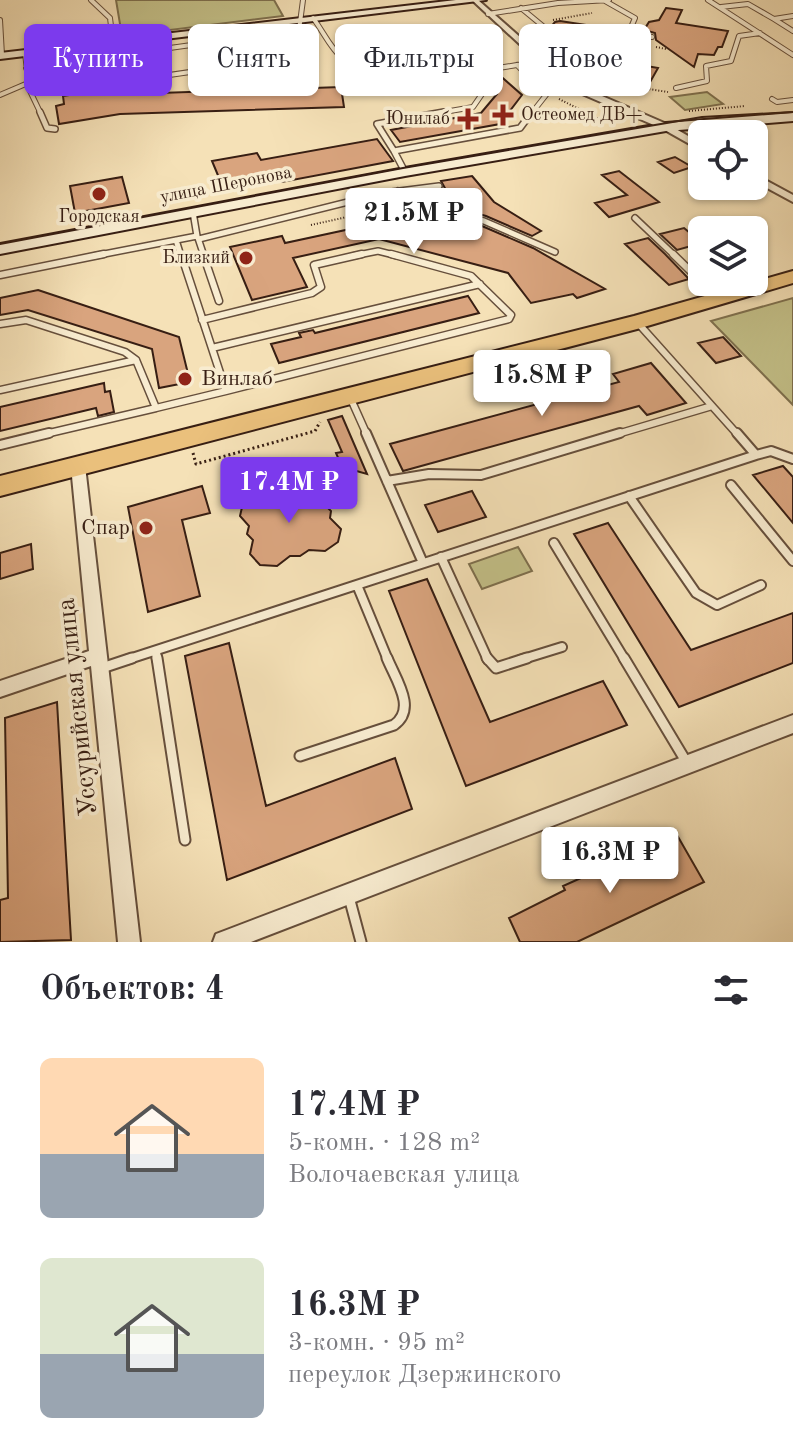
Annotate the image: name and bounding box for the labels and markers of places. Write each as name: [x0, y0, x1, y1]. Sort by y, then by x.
marker: Остеомед ДВ+: [492, 104, 514, 126]
place label: Остеомед ДВ+: [521, 106, 642, 124]
marker: Юнилаб: [457, 108, 479, 130]
place label: Юнилаб: [386, 110, 450, 128]
marker: Городская: [90, 185, 108, 203]
pin: 21.5M ₽: [340, 188, 488, 256]
place label: Городская: [58, 208, 140, 226]
place label: Близкий: [162, 249, 230, 267]
marker: Близкий: [237, 249, 255, 267]
pin: 15.8M ₽: [468, 350, 616, 418]
place label: Винлаб: [201, 368, 273, 390]
marker: Винлаб: [176, 370, 194, 388]
pin: 17.4M ₽: [215, 457, 363, 525]
place label: Спар: [81, 517, 130, 539]
marker: Спар: [137, 519, 155, 537]
pin: 16.3M ₽: [536, 827, 684, 895]

